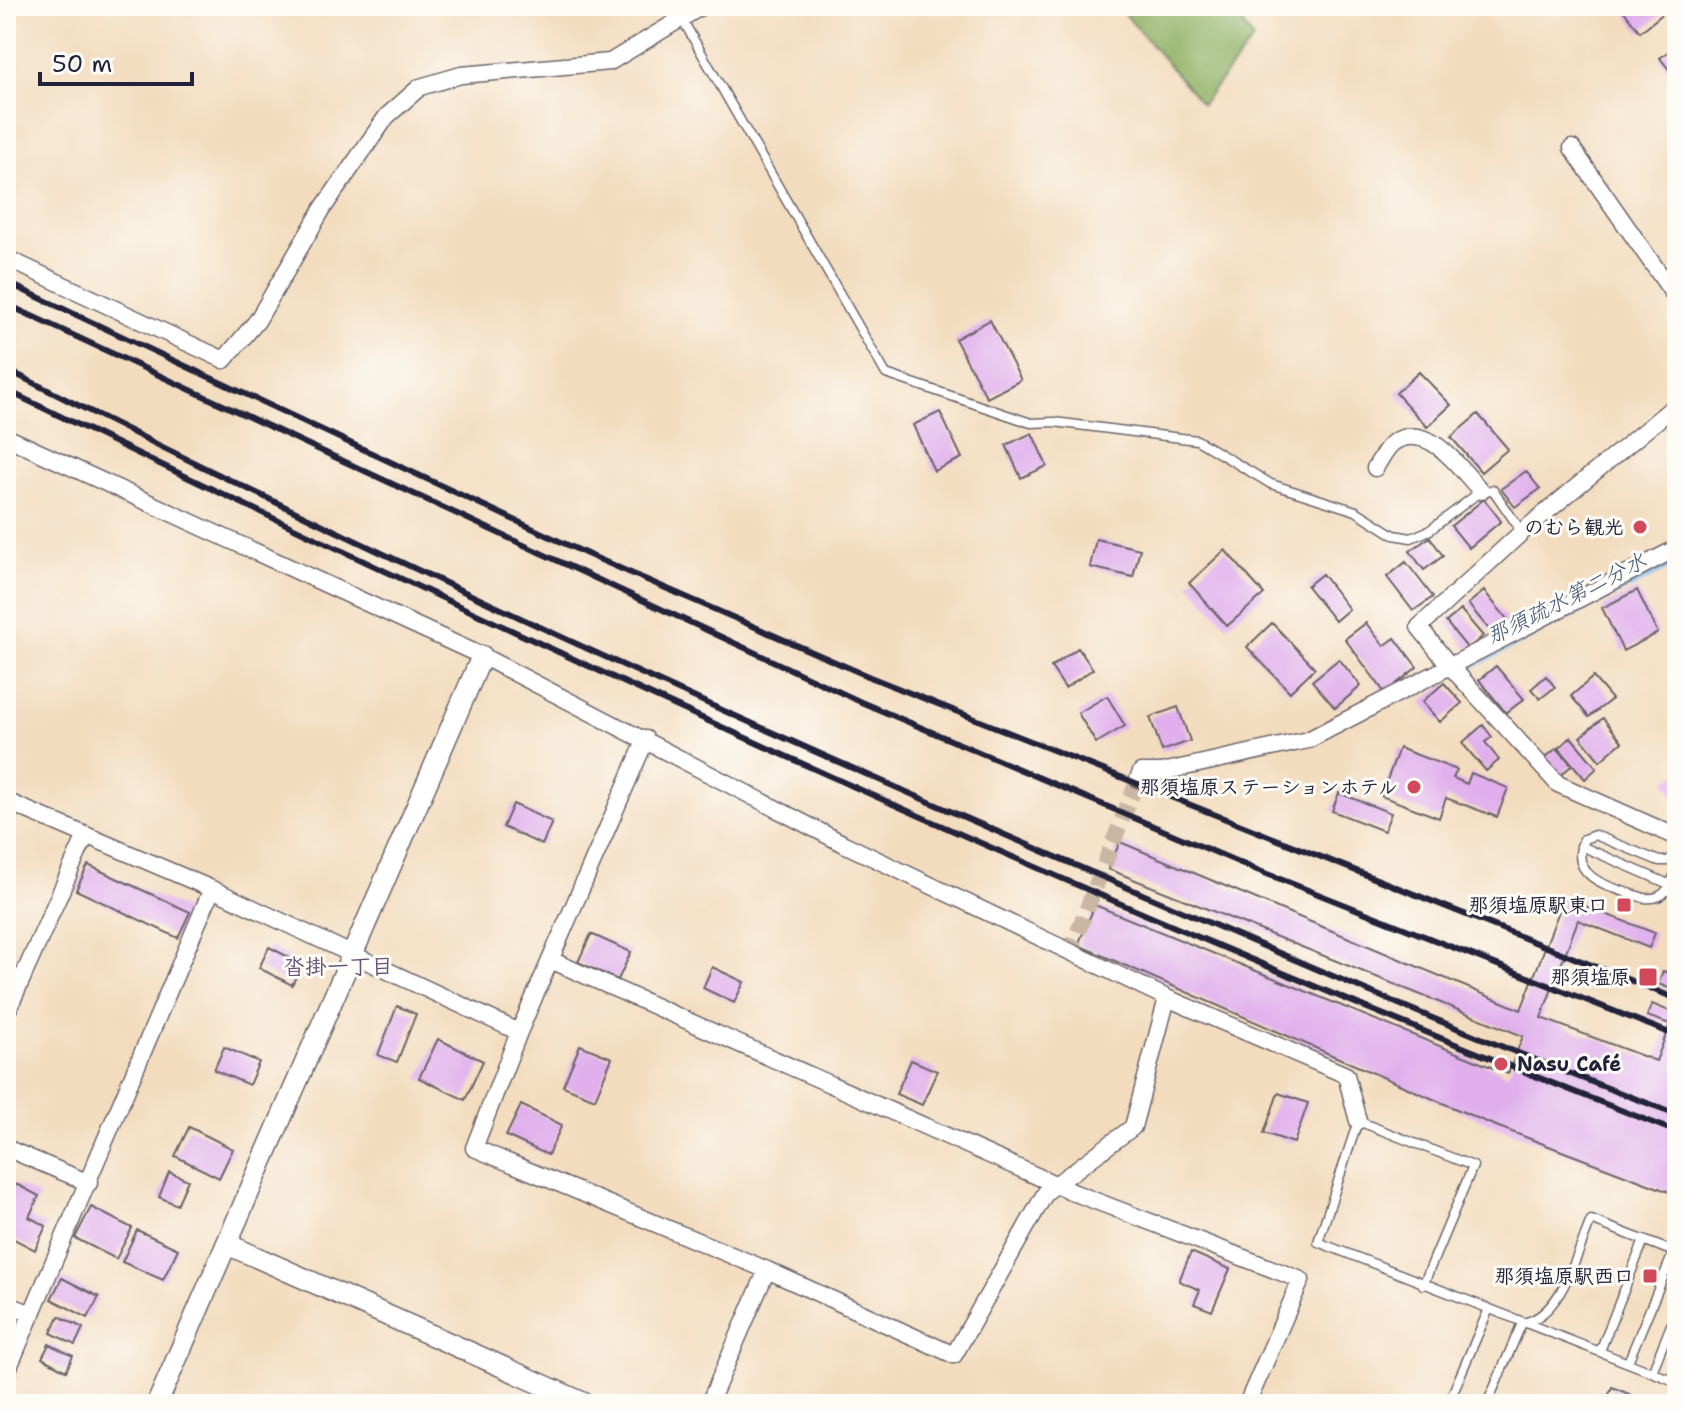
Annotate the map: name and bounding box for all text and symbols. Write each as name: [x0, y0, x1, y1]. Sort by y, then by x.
scale bar: [40, 36, 192, 86]
text: 50 m: [52, 48, 112, 80]
place label: のむら観光: [1524, 514, 1624, 540]
marker: のむら観光: [1631, 518, 1649, 536]
water label: 那須疏水第二分水: [1481, 546, 1651, 651]
place label: 那須塩原ステーションホテル: [1139, 774, 1398, 800]
marker: 那須塩原ステーションホテル: [1405, 778, 1423, 796]
place label: 那須塩原駅東口: [1468, 892, 1608, 918]
marker: 那須塩原駅東口: [1615, 896, 1633, 914]
district label: 沓掛一丁目: [283, 952, 393, 981]
place label: 那須塩原: [1550, 964, 1630, 990]
marker: 那須塩原: [1637, 966, 1659, 988]
place label: Nasu Café: [1517, 1051, 1621, 1077]
marker: Nasu Café: [1492, 1055, 1510, 1073]
place label: 那須塩原駅西口: [1494, 1263, 1634, 1289]
marker: 那須塩原駅西口: [1641, 1267, 1659, 1285]

